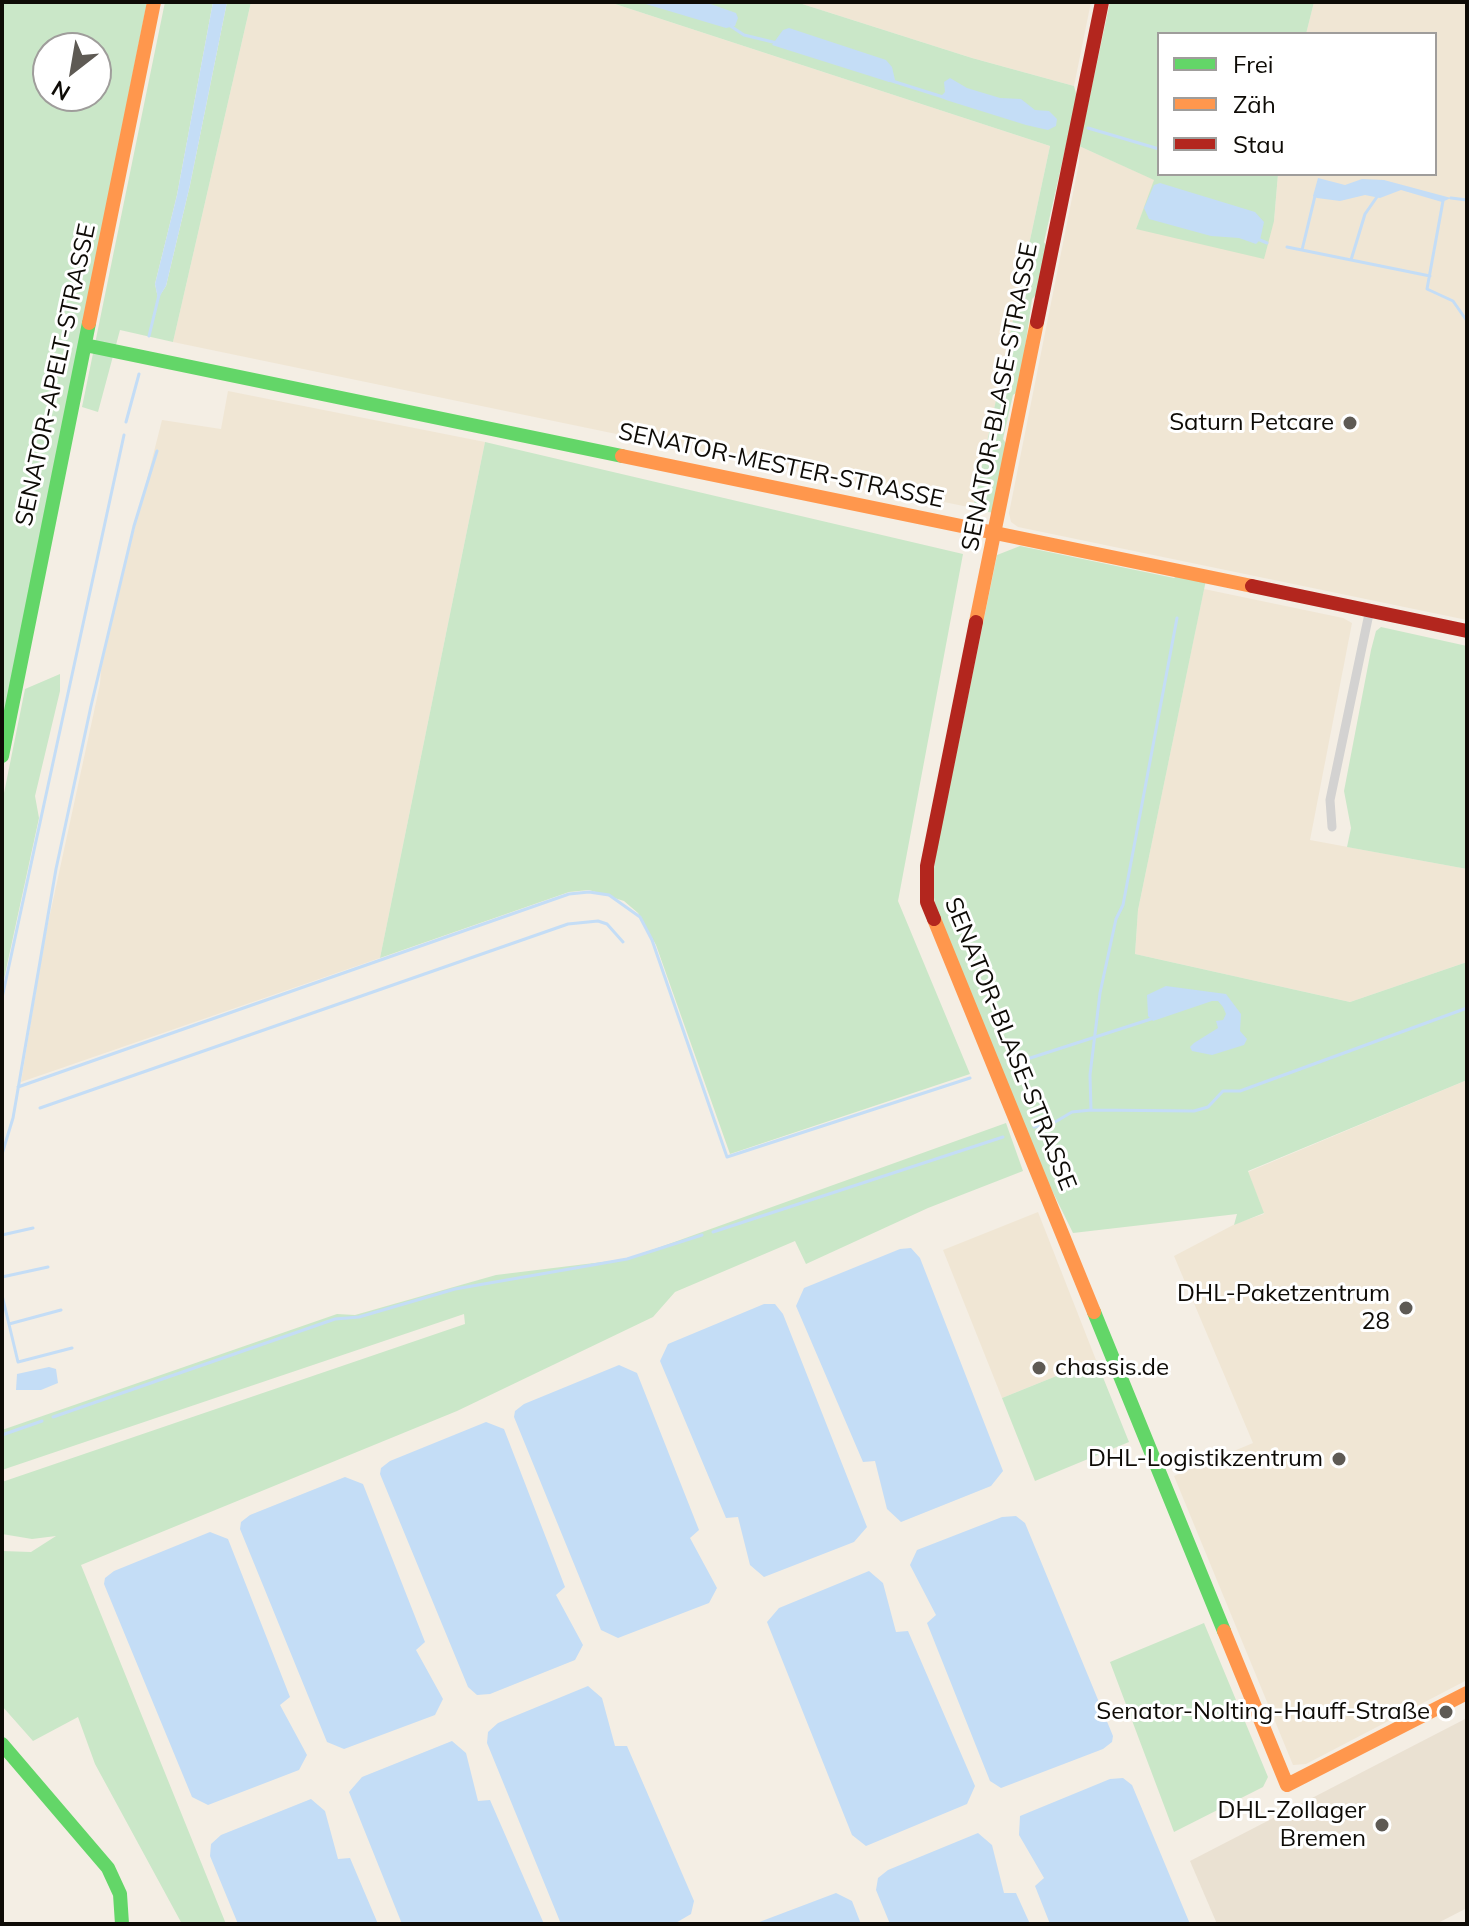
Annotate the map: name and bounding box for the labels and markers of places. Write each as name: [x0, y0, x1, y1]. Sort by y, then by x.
place label: Saturn Petcare: [1169, 409, 1334, 437]
marker: Saturn Petcare: [1341, 414, 1359, 432]
place label: DHL-Paketzentrum 28: [1177, 1280, 1390, 1336]
marker: DHL-Paketzentrum 28: [1397, 1299, 1415, 1317]
place label: chassis.de: [1055, 1354, 1169, 1382]
marker: chassis.de: [1030, 1359, 1048, 1377]
place label: DHL-Logistikzentrum: [1088, 1445, 1323, 1473]
marker: DHL-Logistikzentrum: [1330, 1450, 1348, 1468]
place label: Senator-Nolting-Hauff-Straße: [1096, 1698, 1430, 1726]
marker: Senator-Nolting-Hauff-Straße: [1437, 1703, 1455, 1721]
place label: DHL-Zollager Bremen: [1218, 1797, 1366, 1853]
marker: DHL-Zollager Bremen: [1373, 1816, 1391, 1834]

